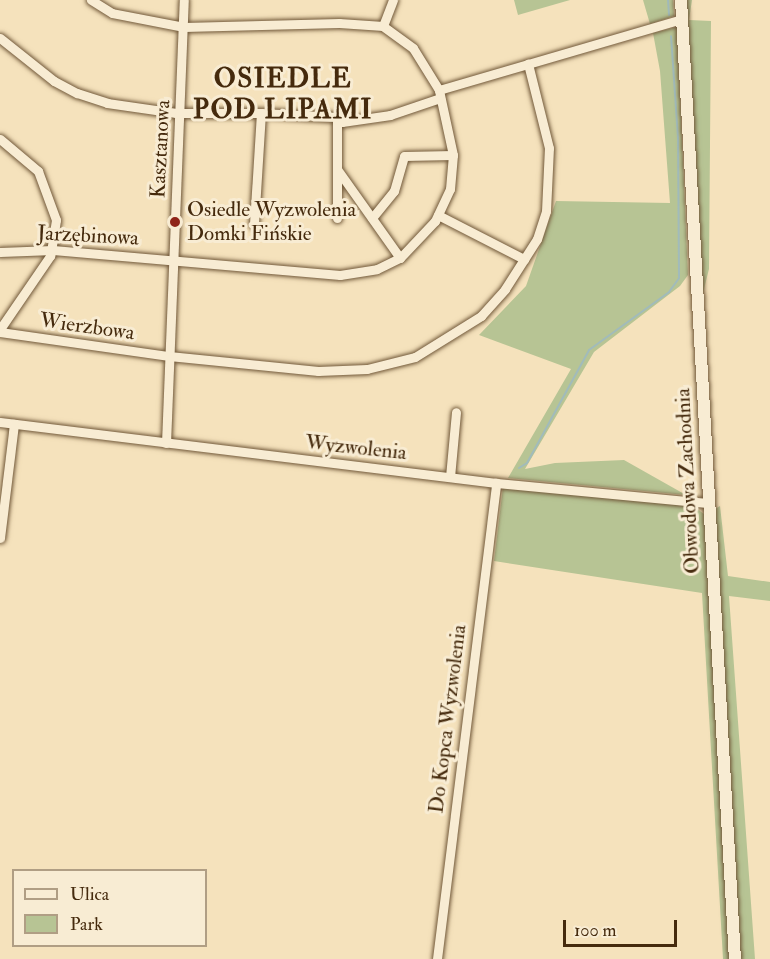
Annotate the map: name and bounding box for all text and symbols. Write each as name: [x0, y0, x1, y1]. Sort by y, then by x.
district label: OSIEDLE POD LIPAMI: [193, 62, 373, 125]
street label: Kasztanowa: [146, 99, 176, 199]
place label: Osiedle Wyzwolenia Domki Fińskie: [187, 197, 356, 247]
marker: Osiedle Wyzwolenia Domki Fińskie: [168, 215, 182, 229]
street label: Jarzębinowa: [37, 221, 139, 251]
street label: Wierzbowa: [38, 308, 136, 346]
street label: Obwodowa Zachodnia: [671, 388, 705, 574]
street label: Wyzwolenia: [304, 430, 408, 466]
street label: Do Kopca Wyzwolenia: [424, 623, 472, 815]
legend: [12, 869, 207, 947]
text: Ulica: [70, 883, 109, 906]
scale bar: [566, 908, 680, 946]
text: Park: [70, 913, 103, 936]
text: 100 m: [574, 919, 617, 942]

